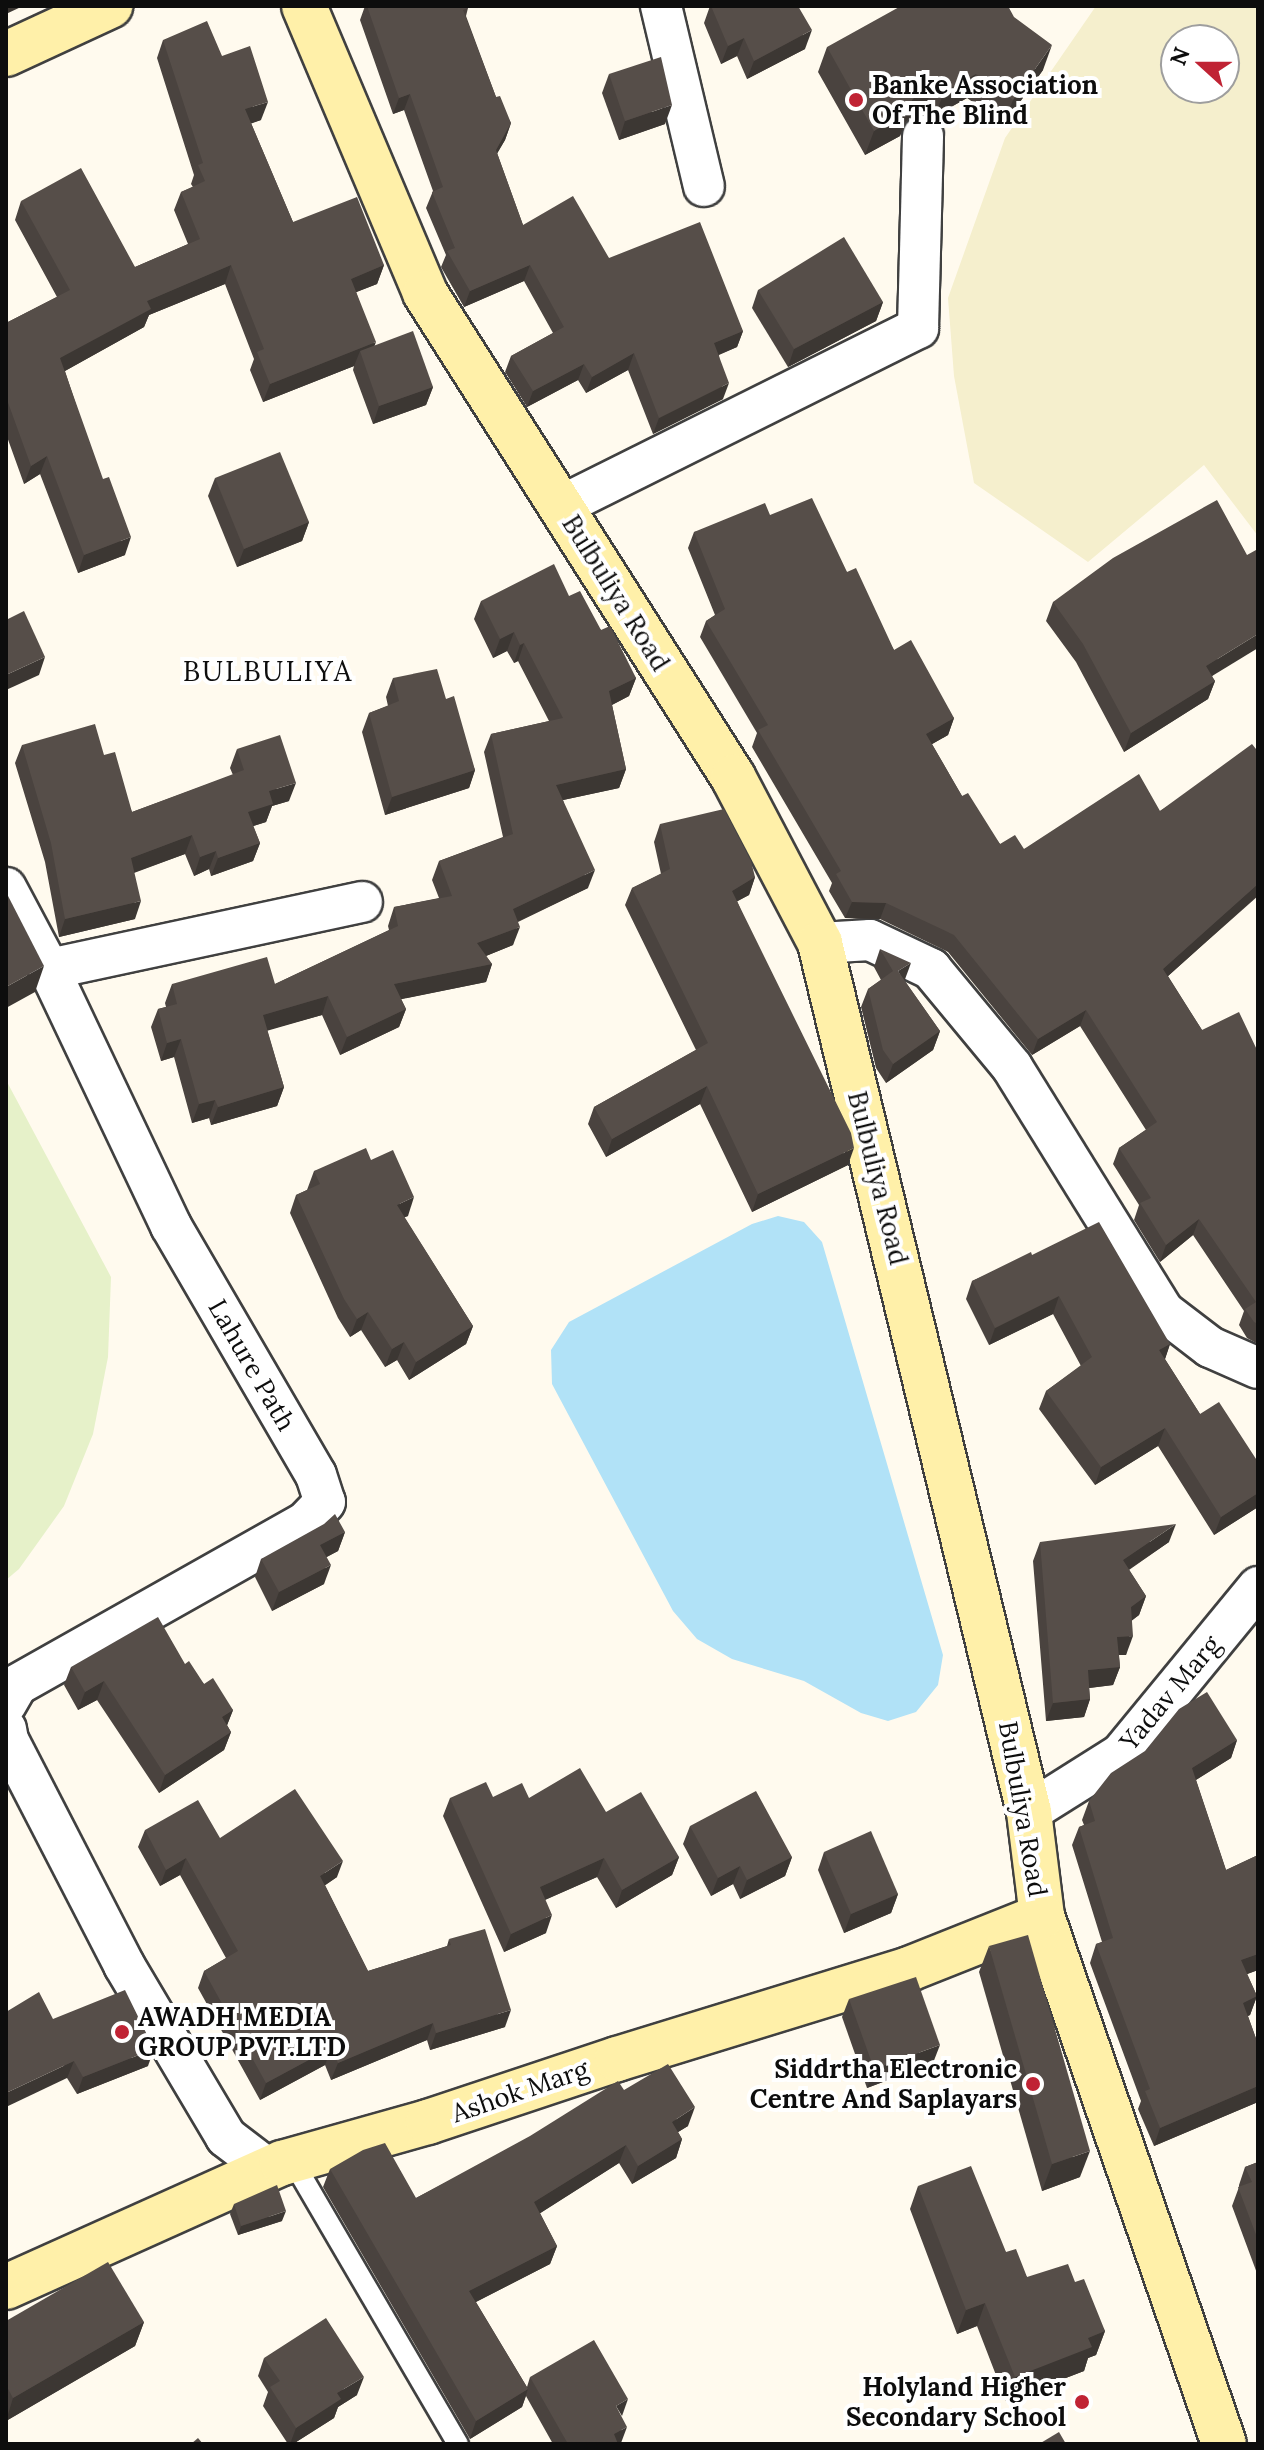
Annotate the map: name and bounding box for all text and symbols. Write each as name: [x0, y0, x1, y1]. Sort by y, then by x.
north arrow: [1160, 24, 1240, 104]
text: N: [1163, 43, 1196, 69]
place label: Banke Association Of The Blind: [872, 69, 1098, 130]
marker: Banke Association Of The Blind: [847, 91, 865, 109]
street label: Bulbuliya Road: [556, 509, 676, 677]
district label: BULBULIYA: [183, 654, 353, 688]
street label: Bulbuliya Road: [841, 1088, 915, 1268]
street label: Lahure Path: [202, 1294, 302, 1436]
street label: Yadav Marg: [1113, 1629, 1227, 1757]
street label: Bulbuliya Road: [992, 1719, 1054, 1899]
place label: AWADH MEDIA GROUP PVT.LTD: [138, 2001, 346, 2062]
marker: AWADH MEDIA GROUP PVT.LTD: [113, 2023, 131, 2041]
street label: Ashok Marg: [447, 2053, 593, 2129]
place label: Siddrtha Electronic Centre And Saplayars: [750, 2053, 1017, 2114]
marker: Siddrtha Electronic Centre And Saplayars: [1024, 2075, 1042, 2093]
place label: Holyland Higher Secondary School: [846, 2371, 1066, 2432]
marker: Holyland Higher Secondary School: [1073, 2393, 1091, 2411]

